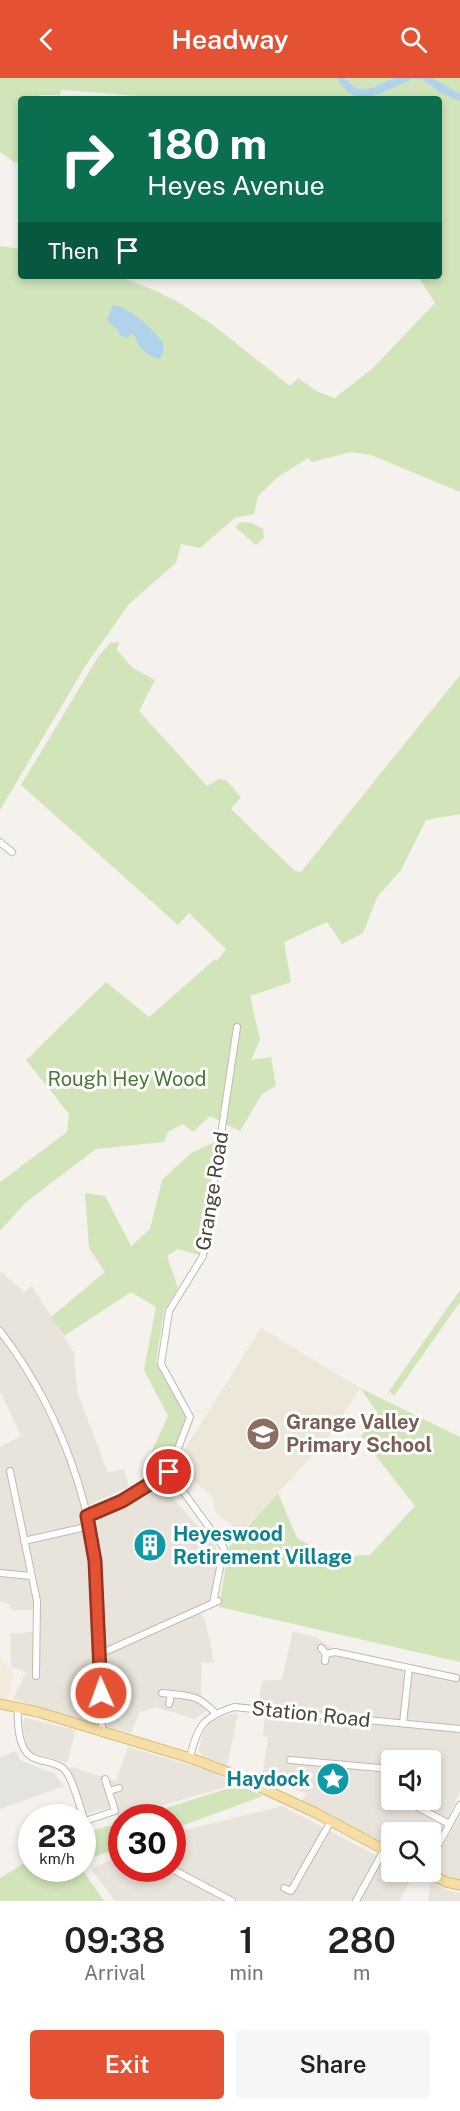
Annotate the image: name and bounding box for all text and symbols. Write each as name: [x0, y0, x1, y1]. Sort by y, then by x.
icon: back: [30, 23, 63, 56]
text: Headway: [171, 23, 289, 55]
icon: search: [397, 23, 430, 56]
text: 180 m: [147, 119, 267, 168]
icon: right: [48, 120, 126, 198]
text: Heyes Avenue: [147, 169, 325, 201]
icon: arrive: [111, 234, 144, 267]
text: Then: [48, 238, 99, 264]
park label: Rough Hey Wood: [47, 1067, 207, 1091]
street label: Grange Road: [191, 1130, 233, 1252]
place label: Grange Valley Primary School: [286, 1410, 432, 1457]
school or university icon: Grange Valley Primary School: [245, 1416, 281, 1452]
pin: [143, 1446, 194, 1497]
icon: arrive: [152, 1455, 185, 1488]
place label: Heyeswood Retirement Village: [173, 1522, 352, 1569]
building icon: Heyeswood Retirement Village: [132, 1527, 168, 1563]
position arrow: [69, 1661, 133, 1725]
street label: Station Road: [250, 1696, 372, 1732]
map controls: [381, 1750, 441, 1882]
button: sound: [381, 1750, 441, 1810]
place icon: Haydock: [315, 1761, 351, 1797]
place label: Haydock: [227, 1767, 310, 1791]
speed limit sign: 30: [108, 1804, 186, 1882]
text: 23: [37, 1818, 77, 1854]
button: search: [381, 1822, 441, 1882]
text: km/h: [39, 1850, 75, 1867]
text: 09:38: [64, 1919, 166, 1961]
text: 1: [239, 1919, 254, 1961]
text: 280: [327, 1919, 396, 1961]
text: Arrival: [84, 1961, 146, 1985]
text: min: [230, 1961, 264, 1985]
text: m: [353, 1961, 370, 1985]
button: Exit: [30, 2030, 224, 2099]
button: Share: [236, 2030, 430, 2099]

